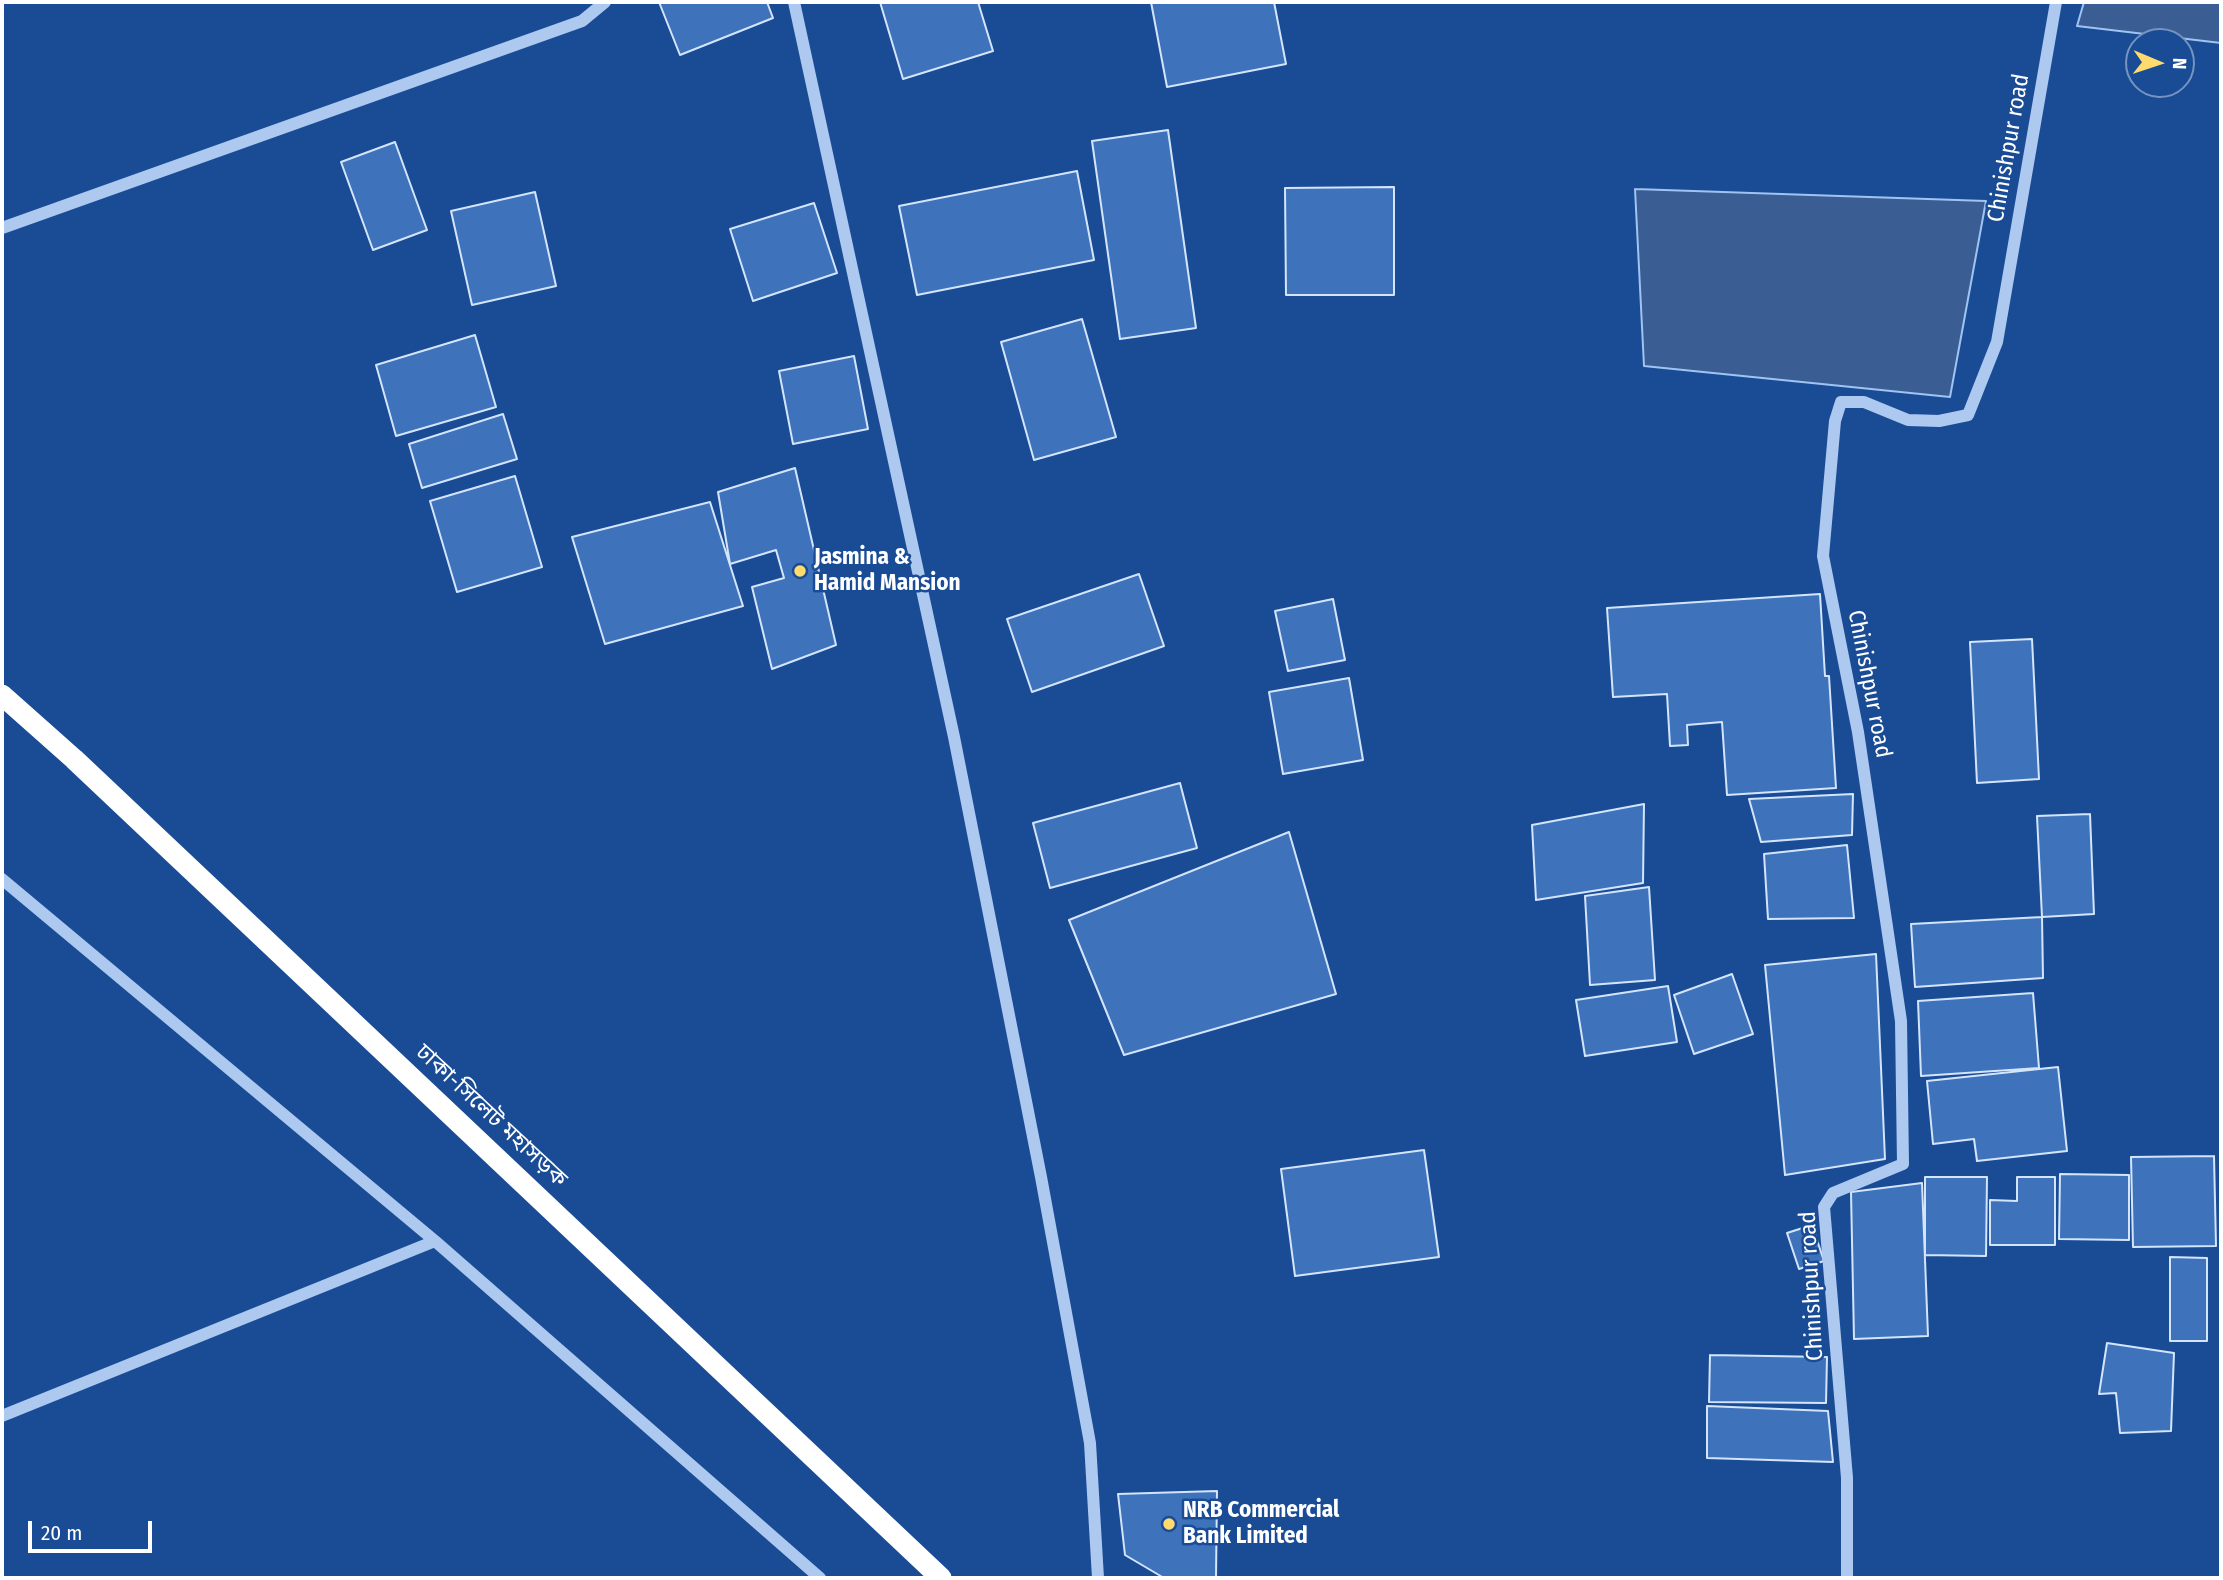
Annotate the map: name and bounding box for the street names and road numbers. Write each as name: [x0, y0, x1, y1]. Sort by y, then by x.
street label: Chinishpur road: [1982, 72, 2036, 224]
street label: Chinishpur road: [1841, 608, 1897, 760]
street label: ঢাকা-সিলেট মহাসড়ক: [409, 1039, 573, 1193]
street label: Chinishpur road: [1794, 1210, 1830, 1362]

